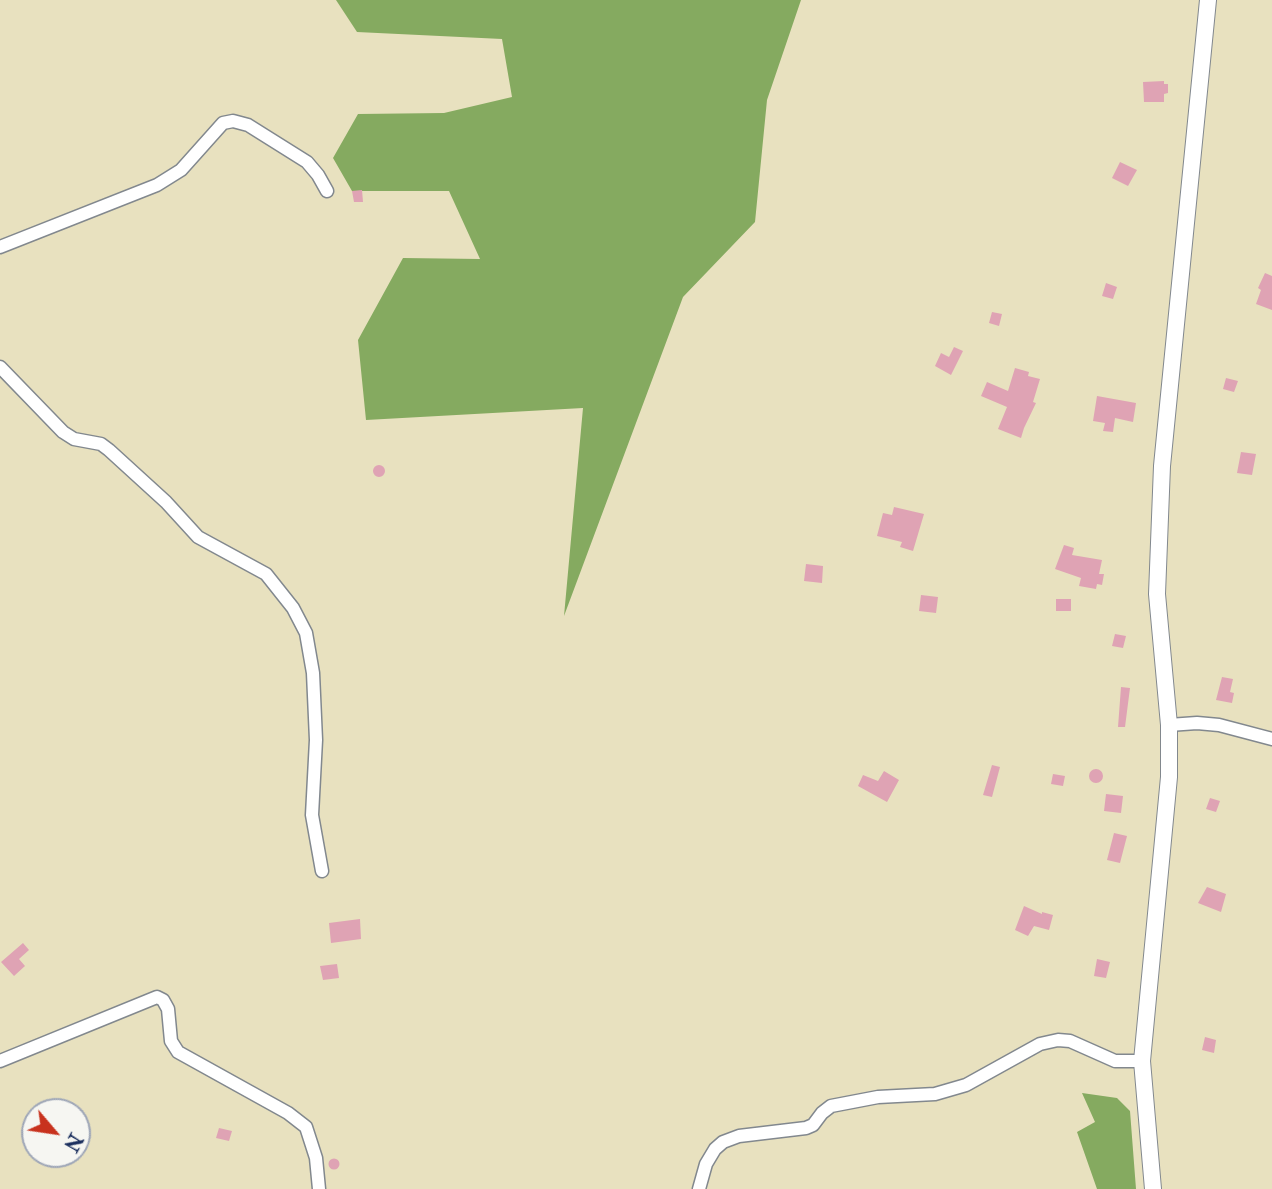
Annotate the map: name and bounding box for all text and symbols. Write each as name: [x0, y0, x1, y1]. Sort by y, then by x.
north arrow: [21, 1098, 91, 1168]
text: N: [58, 1129, 87, 1155]

